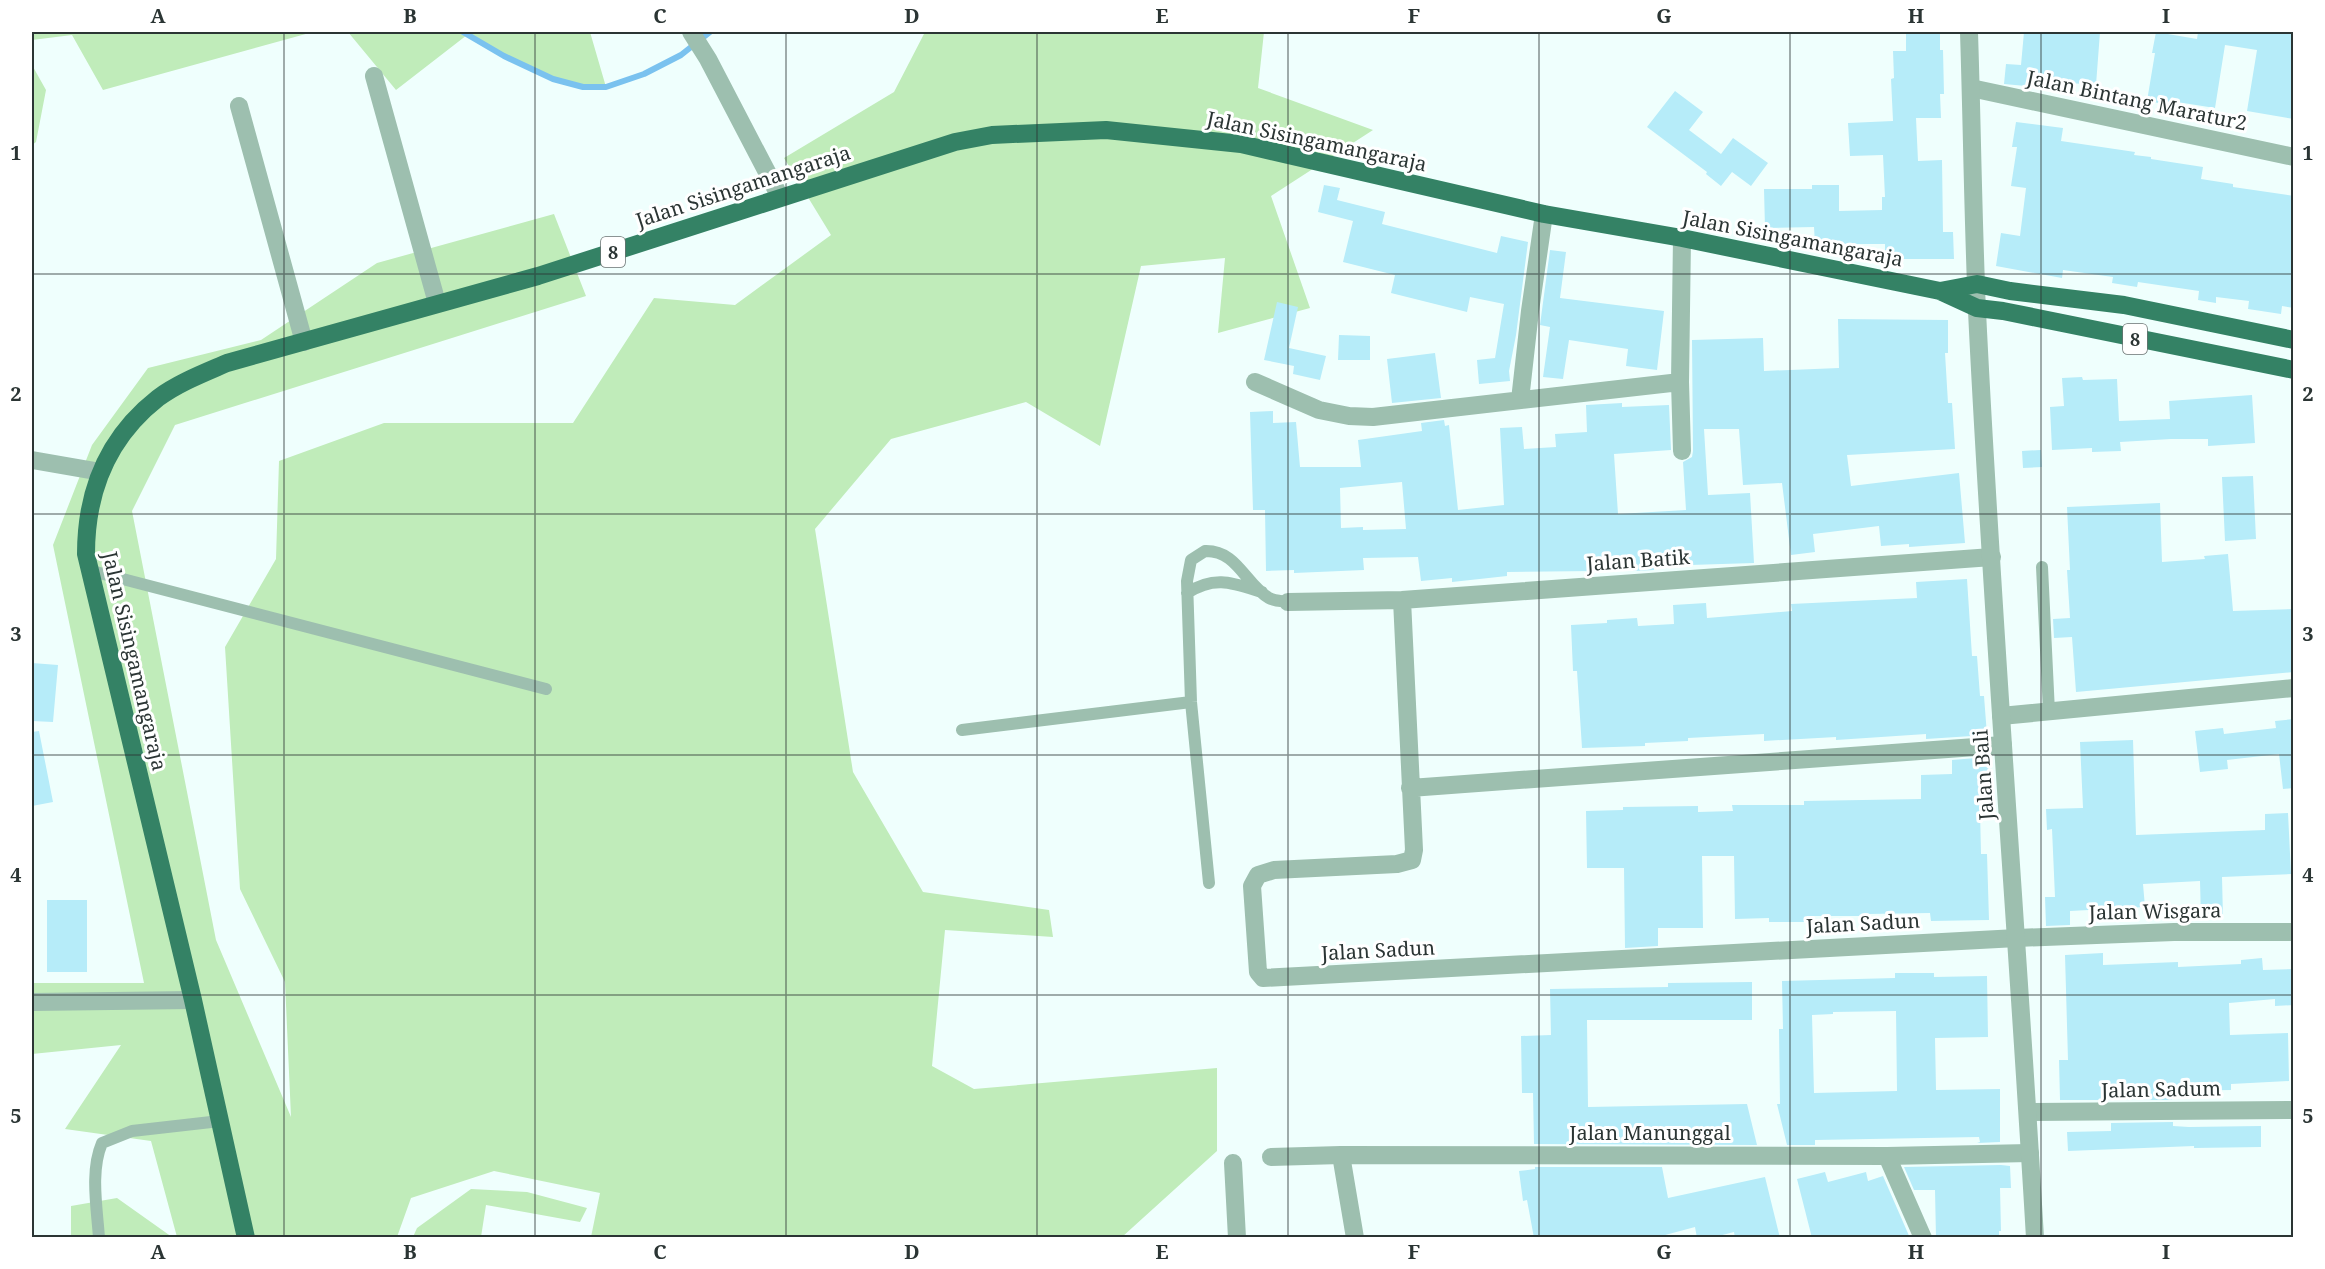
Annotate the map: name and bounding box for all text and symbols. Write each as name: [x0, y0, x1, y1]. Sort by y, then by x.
text: A: [150, 2, 166, 29]
text: B: [403, 2, 417, 29]
text: C: [653, 2, 667, 29]
text: D: [904, 2, 920, 29]
text: E: [1155, 2, 1169, 29]
text: F: [1408, 2, 1420, 29]
text: G: [1656, 2, 1672, 29]
text: H: [1908, 2, 1924, 29]
text: I: [2162, 2, 2170, 29]
street label: Jalan Bintang Maratur2: [2024, 63, 2249, 137]
street label: Jalan Sisingamangaraja: [1204, 104, 1429, 178]
text: 1: [10, 139, 22, 166]
street label: Jalan Sisingamangaraja: [631, 139, 854, 234]
text: 1: [2302, 139, 2314, 166]
street label: Jalan Sisingamangaraja: [1679, 203, 1906, 273]
road number: 8: [601, 237, 625, 267]
road number: 8: [2123, 324, 2147, 354]
text: 2: [10, 380, 22, 407]
text: 2: [2302, 380, 2314, 407]
street label: Jalan Batik: [1584, 543, 1691, 577]
street label: Jalan Sisingamangaraja: [96, 548, 173, 773]
text: 3: [10, 620, 22, 647]
text: 3: [2302, 620, 2314, 647]
street label: Jalan Bali: [1966, 728, 2000, 822]
text: 4: [10, 861, 22, 888]
text: 4: [2302, 861, 2314, 888]
street label: Jalan Wisgara: [2087, 896, 2222, 926]
street label: Jalan Sadun: [1804, 907, 1921, 940]
street label: Jalan Sadun: [1319, 934, 1436, 967]
street label: Jalan Sadum: [2100, 1074, 2221, 1104]
text: 5: [10, 1102, 22, 1129]
text: 5: [2302, 1102, 2314, 1129]
street label: Jalan Manunggal: [1568, 1119, 1731, 1146]
text: A: [150, 1238, 166, 1265]
text: B: [403, 1238, 417, 1265]
text: C: [653, 1238, 667, 1265]
text: D: [904, 1238, 920, 1265]
text: E: [1155, 1238, 1169, 1265]
text: F: [1408, 1238, 1420, 1265]
text: G: [1656, 1238, 1672, 1265]
text: H: [1908, 1238, 1924, 1265]
text: I: [2162, 1238, 2170, 1265]

